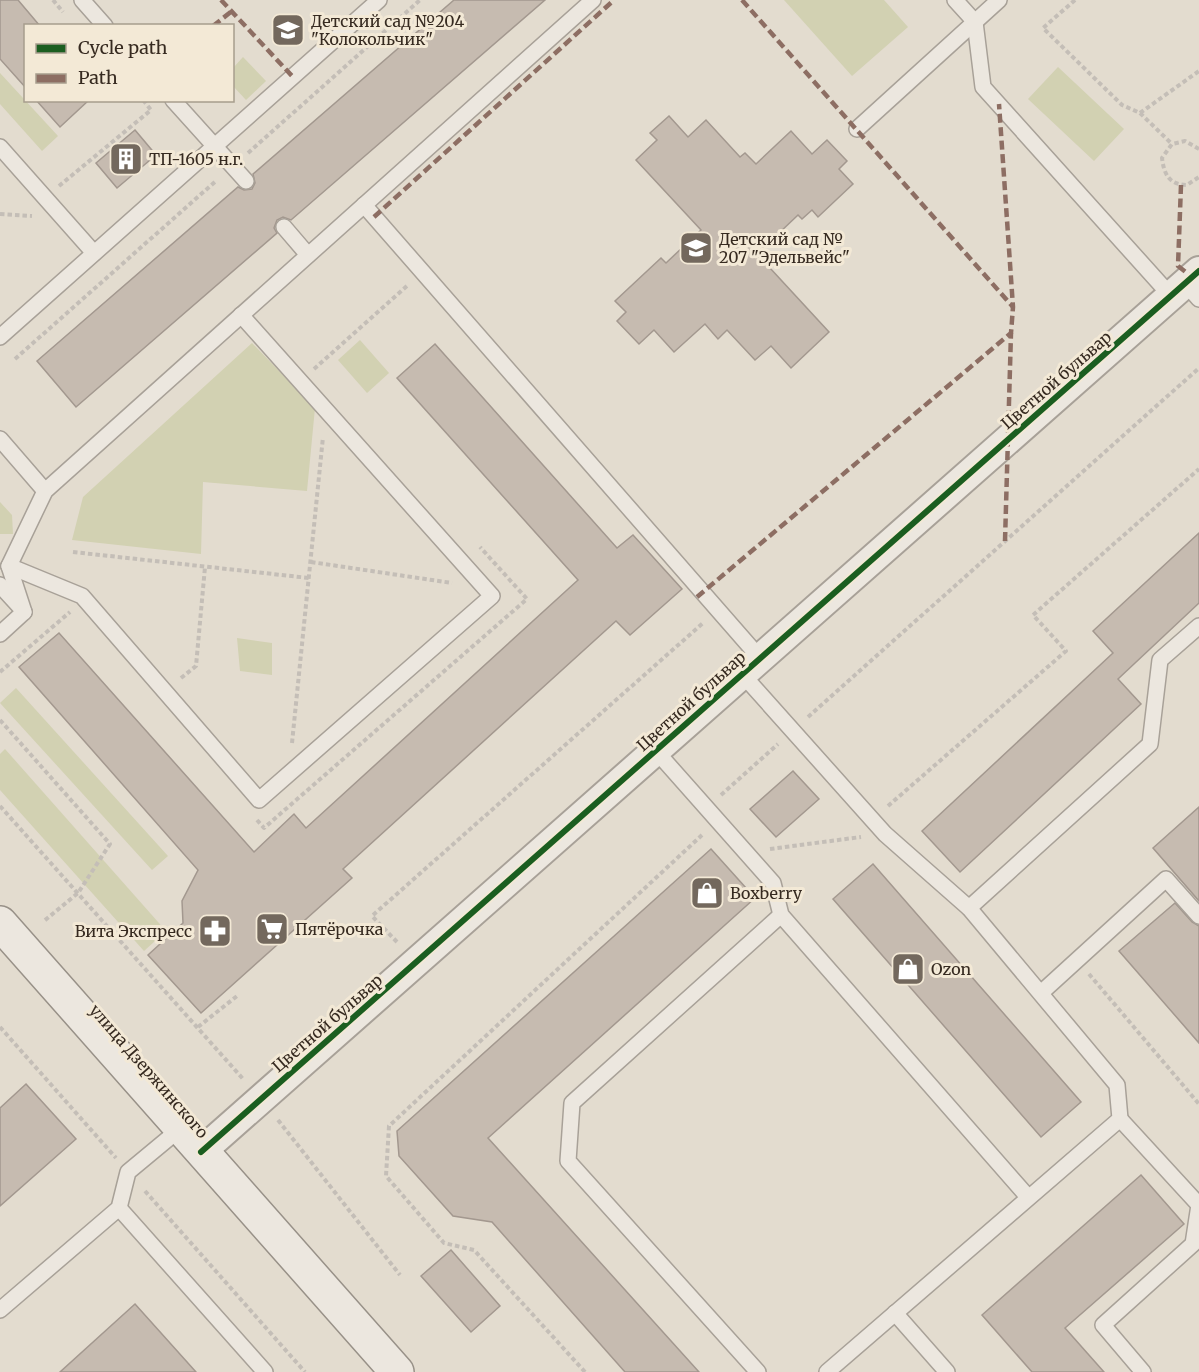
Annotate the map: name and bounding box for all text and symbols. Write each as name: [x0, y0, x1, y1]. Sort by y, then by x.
place label: Детский сад №204 "Колокольчик": [311, 11, 464, 49]
school or university icon: Детский сад №204 "Колокольчик": [270, 12, 306, 48]
legend: [24, 24, 234, 102]
text: Cycle path: [78, 36, 168, 59]
text: Path: [78, 66, 118, 89]
building icon: ТП-1605 н.г.: [108, 141, 144, 177]
place label: ТП-1605 н.г.: [149, 149, 243, 169]
place label: Детский сад № 207 "Эдельвейс": [719, 229, 850, 267]
school or university icon: Детский сад № 207 "Эдельвейс": [678, 230, 714, 266]
street label: Цветной бульвар: [997, 327, 1115, 433]
street label: Цветной бульвар: [632, 647, 750, 755]
shop icon: Boxberry: [689, 875, 725, 911]
place label: Boxberry: [730, 883, 803, 903]
supermarket icon: Пятёрочка: [254, 911, 290, 947]
pharmacy icon: Вита Экспресс: [197, 913, 233, 949]
place label: Пятёрочка: [295, 919, 384, 939]
place label: Вита Экспресс: [75, 921, 192, 941]
shop icon: Ozon: [890, 951, 926, 987]
place label: Ozon: [931, 959, 971, 979]
street label: Цветной бульвар: [268, 970, 386, 1076]
street label: улица Дзержинского: [85, 1000, 213, 1142]

